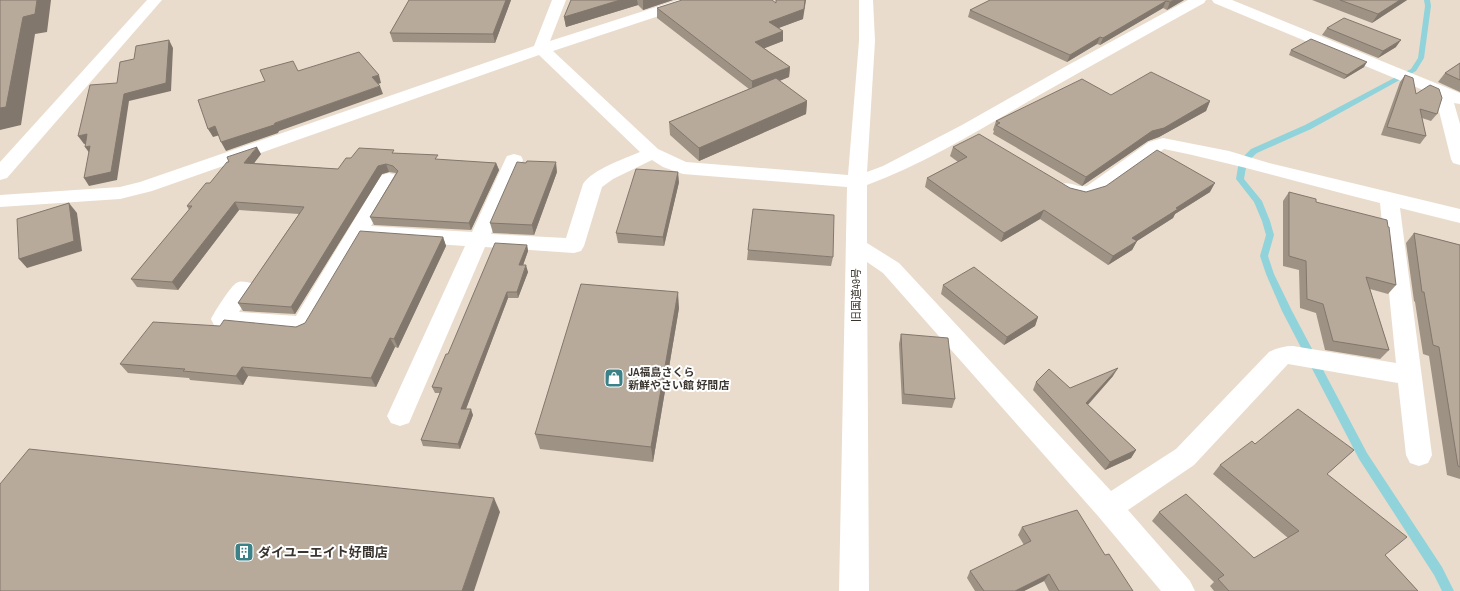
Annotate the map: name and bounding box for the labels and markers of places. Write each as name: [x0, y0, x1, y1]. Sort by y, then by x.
place label: JA福島さくら 新鮮やさい館 好間店: [628, 365, 730, 392]
shop icon: JA福島さくら 新鮮やさい館 好間店: [603, 367, 625, 389]
building icon: ダイユーエイト好間店: [233, 541, 255, 563]
place label: ダイユーエイト好間店: [258, 544, 388, 561]

